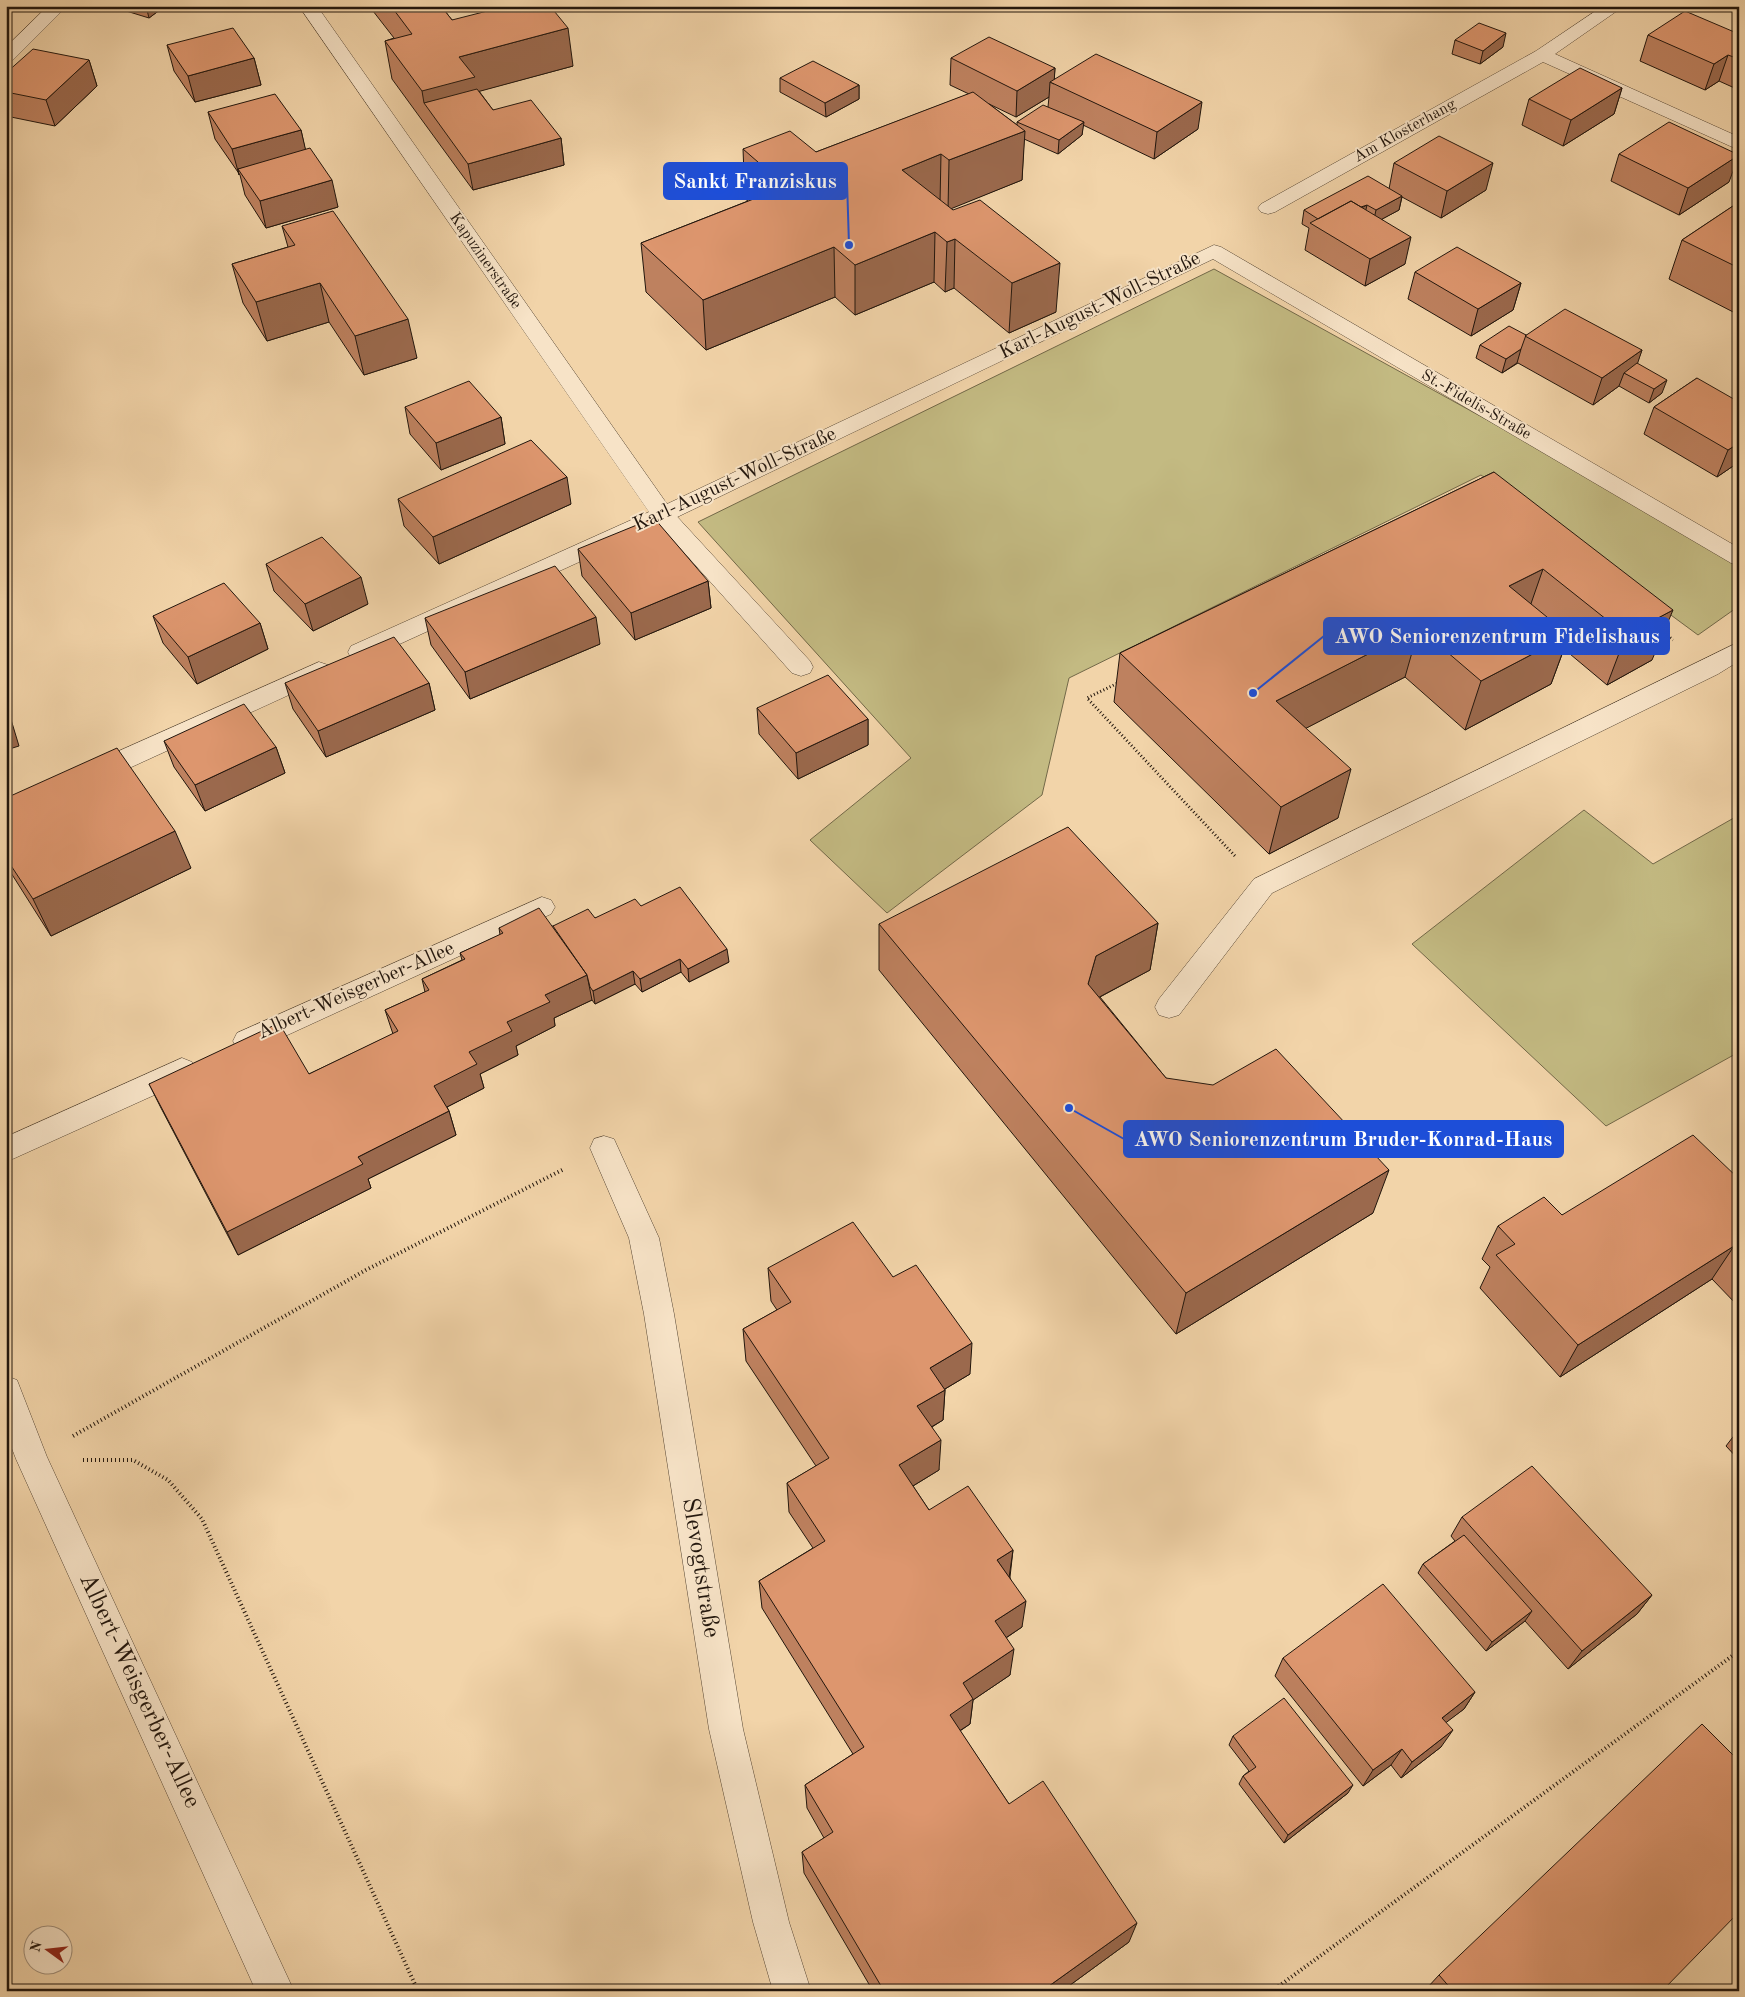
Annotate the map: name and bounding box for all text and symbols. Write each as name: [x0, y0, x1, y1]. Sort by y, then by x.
street label: Am Klosterhang: [1351, 96, 1459, 166]
callout: Sankt Franziskus: [664, 163, 847, 199]
text: Sankt Franziskus: [673, 172, 837, 193]
street label: Kapuzinerstraße: [446, 210, 524, 312]
street label: Karl-August-Woll-Straße: [996, 249, 1204, 363]
street label: St.-Fidelis-Straße: [1418, 367, 1534, 443]
street label: Karl-August-Woll-Straße: [630, 424, 840, 536]
callout: AWO Seniorenzentrum Fidelishaus: [1324, 618, 1669, 654]
text: AWO Seniorenzentrum Fidelishaus: [1334, 627, 1660, 648]
street label: Albert-Weisgerber-Allee: [255, 939, 457, 1043]
callout: AWO Seniorenzentrum Bruder-Konrad-Haus: [1124, 1121, 1563, 1157]
text: AWO Seniorenzentrum Bruder-Konrad-Haus: [1134, 1130, 1552, 1151]
street label: Slevogtstraße: [677, 1496, 723, 1640]
street label: Albert-Weisgerber-Allee: [74, 1570, 204, 1812]
north arrow: [22, 1924, 72, 1974]
text: N: [28, 1940, 45, 1954]

